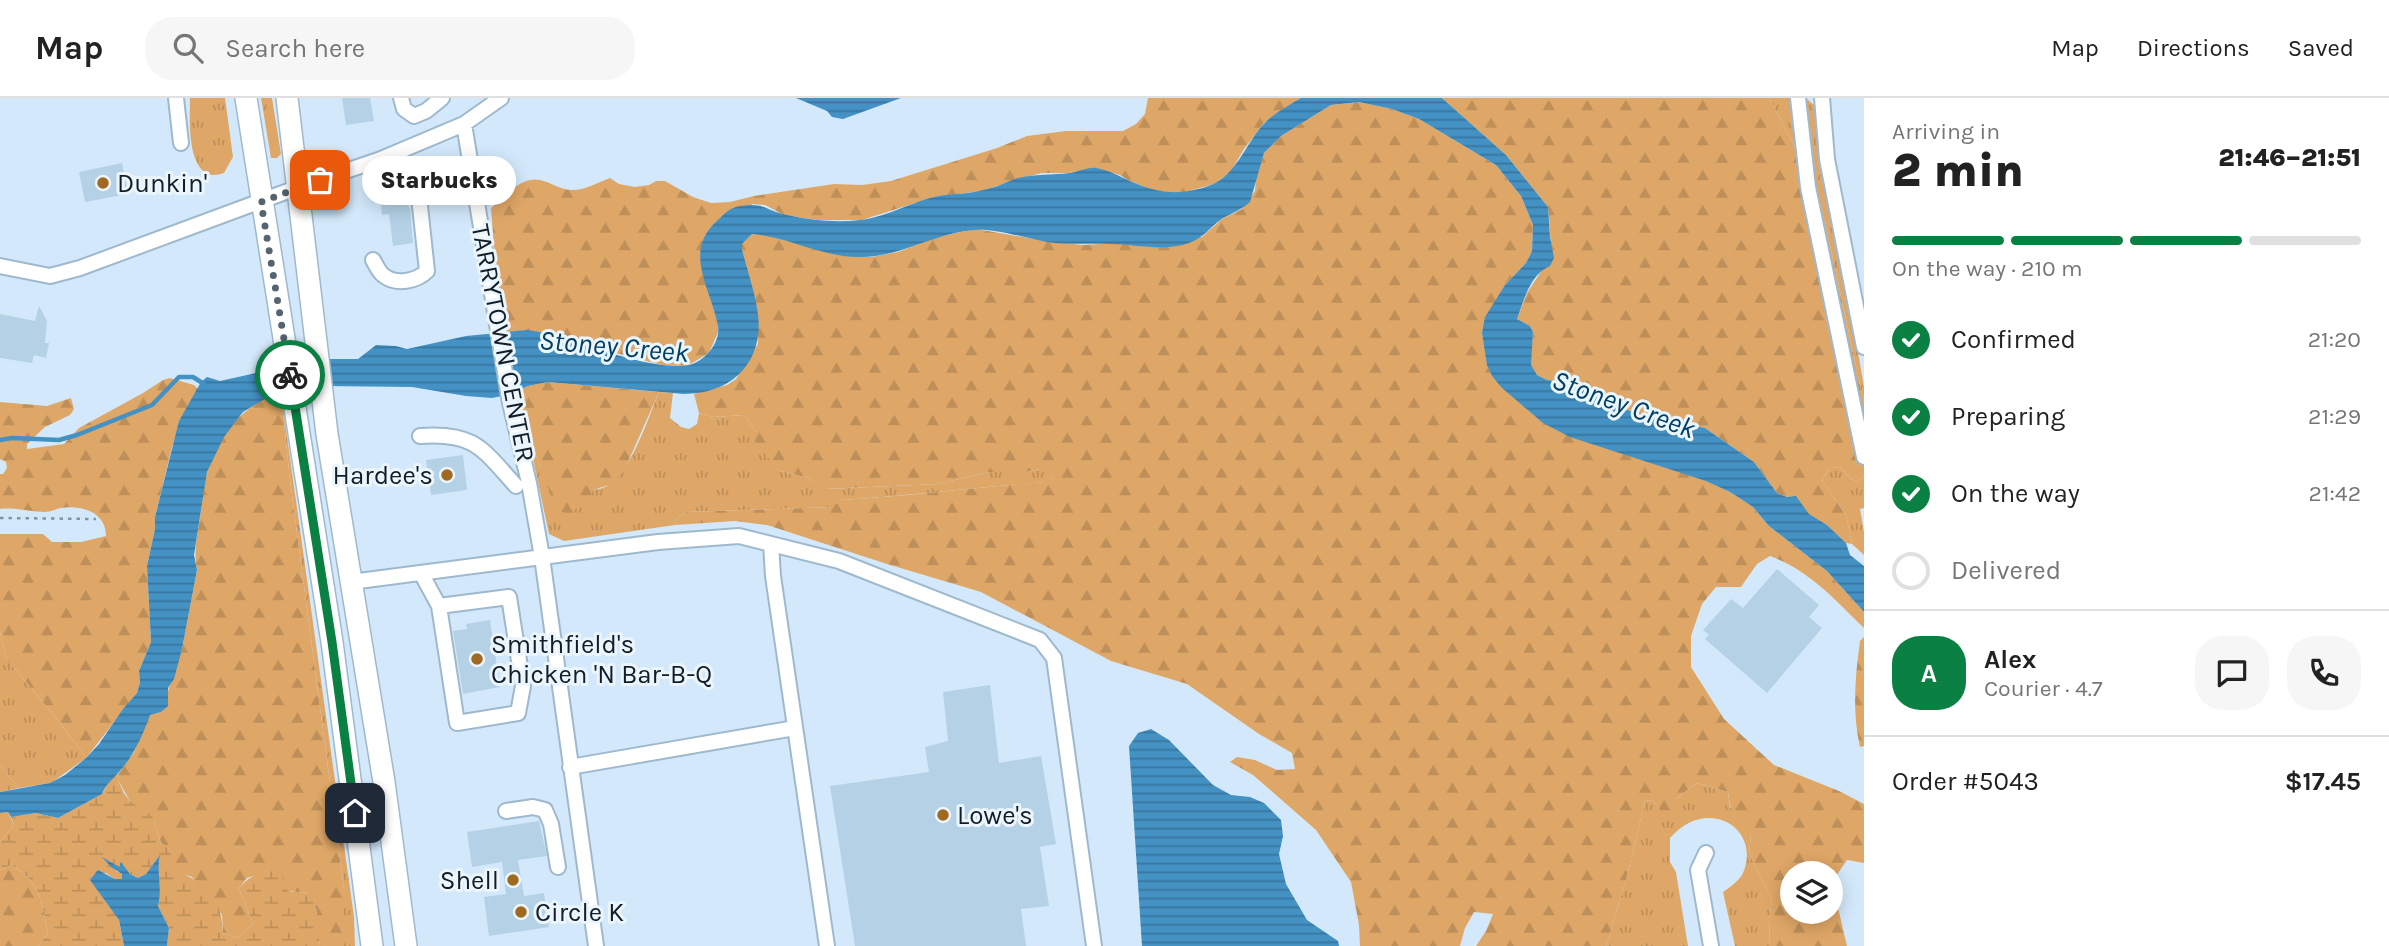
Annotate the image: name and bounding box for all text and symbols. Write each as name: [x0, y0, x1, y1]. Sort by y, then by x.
search box: [145, 17, 635, 80]
text: Map: [35, 29, 103, 67]
icon: search: [169, 29, 207, 67]
text: Search here: [225, 33, 365, 64]
text: Map: [2051, 34, 2099, 62]
text: Directions: [2137, 34, 2250, 62]
text: Saved: [2288, 34, 2354, 62]
text: Arriving in: [1892, 118, 2000, 145]
text: 21:46–21:51: [2218, 142, 2361, 173]
text: 2 min: [1892, 144, 2024, 198]
pin: [290, 150, 350, 210]
callout: Starbucks: [362, 155, 516, 204]
icon: bag: [301, 161, 339, 199]
text: Starbucks: [380, 167, 498, 194]
place label: Dunkin': [117, 168, 207, 199]
marker: Dunkin': [95, 175, 111, 191]
street label: TARRYTOWN CENTER: [465, 221, 541, 465]
text: On the way · 210 m: [1892, 255, 2083, 282]
icon: check: [1892, 321, 1930, 359]
water label: Stoney Creek: [538, 323, 691, 369]
text: Confirmed: [1951, 324, 2076, 355]
text: 21:20: [2308, 326, 2361, 353]
courier: [255, 340, 325, 410]
icon: bike: [271, 356, 309, 394]
water label: Stoney Creek: [1548, 363, 1701, 445]
icon: check: [1892, 398, 1930, 436]
text: Preparing: [1951, 401, 2065, 432]
text: 21:29: [2308, 403, 2361, 430]
place label: Hardee's: [333, 460, 433, 491]
marker: Hardee's: [439, 467, 455, 483]
icon: check: [1892, 475, 1930, 513]
text: On the way: [1951, 478, 2080, 509]
text: 21:42: [2309, 480, 2361, 507]
text: Delivered: [1951, 555, 2061, 586]
place label: Smithfield's Chicken 'N Bar-B-Q: [491, 629, 712, 690]
button: chat: [2195, 636, 2269, 710]
button: phone: [2287, 636, 2361, 710]
text: Alex: [1984, 644, 2036, 675]
marker: Smithfield's Chicken 'N Bar-B-Q: [469, 651, 485, 667]
text: A: [1921, 658, 1937, 689]
text: Courier · 4.7: [1984, 675, 2103, 702]
text: Order #5043: [1892, 766, 2039, 797]
text: $17.45: [2285, 766, 2361, 797]
pin: [325, 783, 385, 843]
icon: home: [336, 794, 374, 832]
place label: Lowe's: [957, 800, 1033, 831]
marker: Lowe's: [935, 807, 951, 823]
map controls: [1780, 861, 1843, 924]
button: layers: [1780, 861, 1843, 924]
place label: Shell: [440, 865, 499, 896]
marker: Shell: [505, 872, 521, 888]
place label: Circle K: [535, 897, 624, 928]
marker: Circle K: [513, 904, 529, 920]

